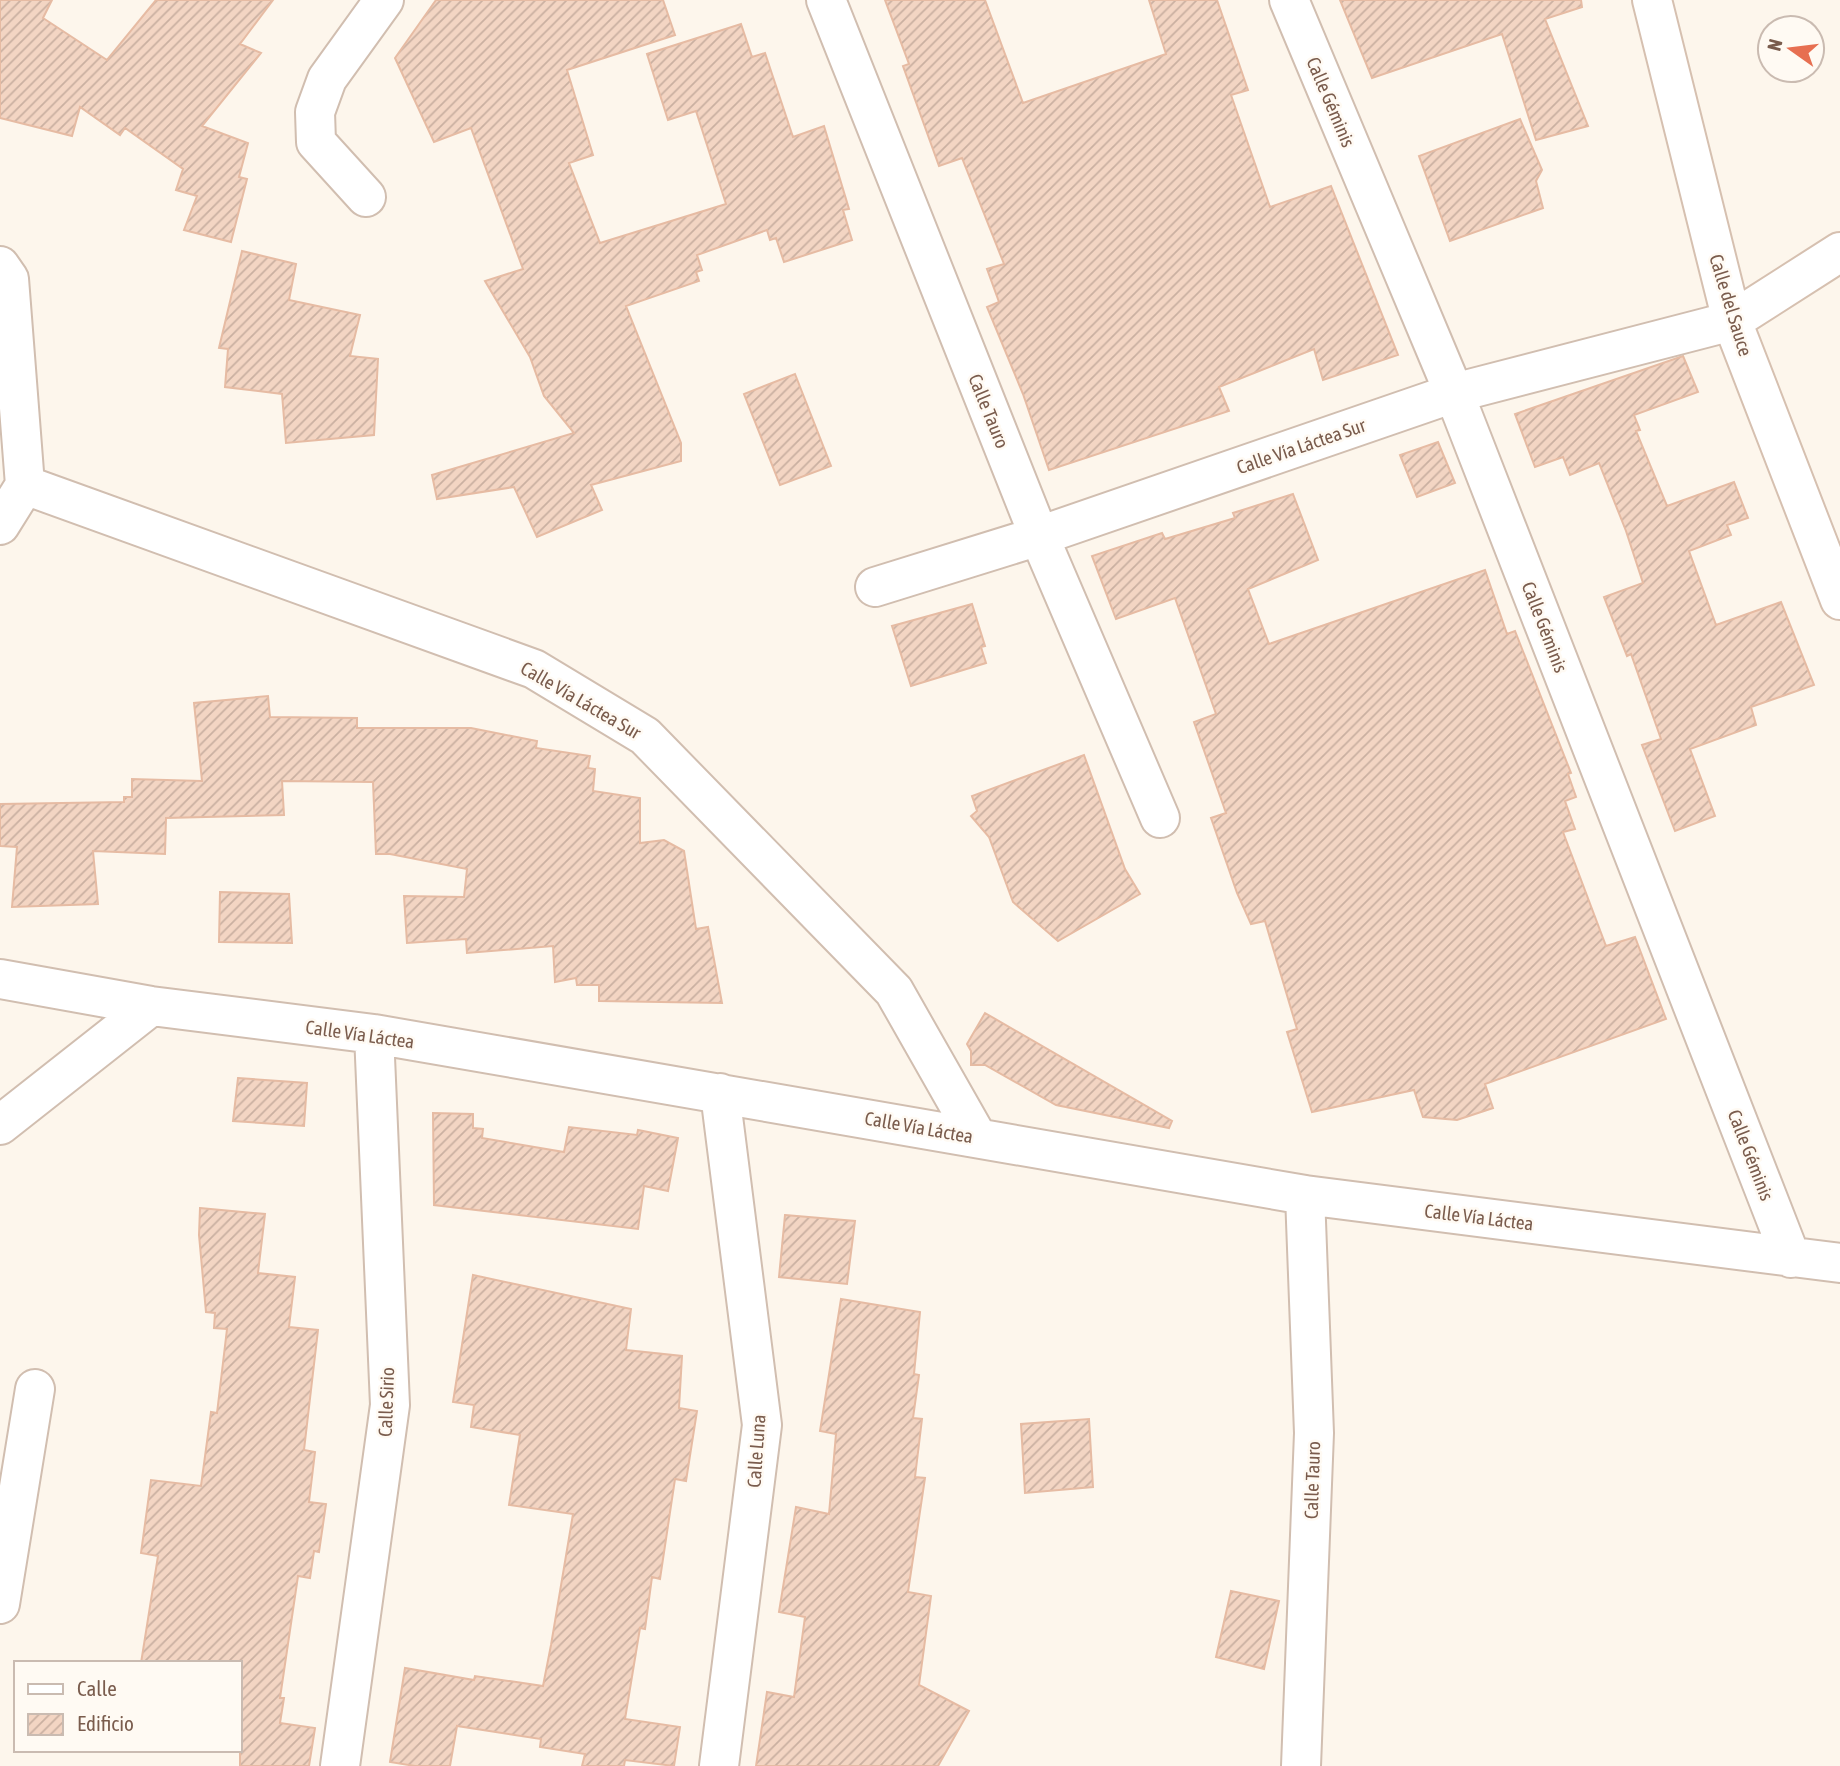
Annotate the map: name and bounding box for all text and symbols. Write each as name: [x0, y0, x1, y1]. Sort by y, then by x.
north arrow: [1756, 14, 1826, 84]
text: N: [1762, 37, 1787, 53]
street label: Calle Géminis: [1302, 54, 1360, 151]
street label: Calle del Sauce: [1705, 251, 1757, 359]
street label: Calle Tauro: [964, 371, 1014, 451]
street label: Calle Vía Láctea Sur: [1234, 414, 1369, 478]
street label: Calle Géminis: [1518, 578, 1572, 676]
street label: Calle Vía Láctea Sur: [517, 657, 645, 743]
street label: Calle Vía Láctea: [304, 1015, 416, 1053]
street label: Calle Géminis: [1724, 1106, 1778, 1204]
street label: Calle Vía Láctea: [863, 1107, 975, 1147]
street label: Calle Vía Láctea: [1423, 1199, 1535, 1235]
street label: Calle Sirio: [374, 1367, 398, 1437]
street label: Calle Luna: [742, 1414, 770, 1488]
street label: Calle Tauro: [1300, 1441, 1324, 1519]
legend: [14, 1661, 242, 1752]
text: Calle: [77, 1676, 117, 1700]
text: Edificio: [77, 1711, 134, 1735]

